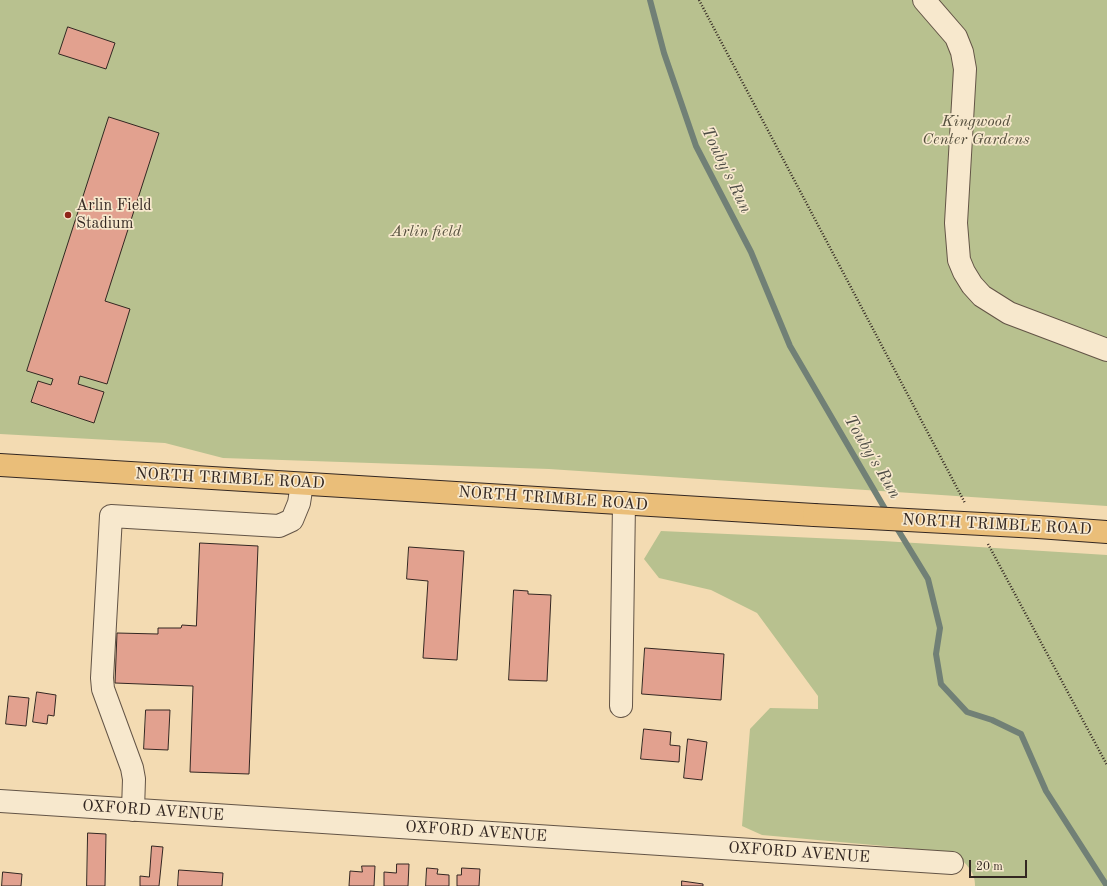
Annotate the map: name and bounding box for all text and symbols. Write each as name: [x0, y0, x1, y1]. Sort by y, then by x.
park label: Kingwood Center Gardens: [922, 112, 1030, 150]
water label: Touby's Run: [696, 123, 756, 217]
place label: Arlin Field Stadium: [76, 196, 152, 234]
marker: Arlin Field Stadium: [63, 210, 73, 220]
park label: Arlin field: [391, 222, 461, 242]
water label: Touby's Run: [839, 412, 905, 502]
street label: NORTH TRIMBLE ROAD: [135, 464, 325, 494]
street label: NORTH TRIMBLE ROAD: [458, 483, 648, 515]
street label: NORTH TRIMBLE ROAD: [902, 510, 1092, 540]
street label: OXFORD AVENUE: [82, 796, 224, 826]
street label: OXFORD AVENUE: [405, 817, 547, 847]
street label: OXFORD AVENUE: [728, 838, 870, 868]
scale bar: [971, 852, 1029, 878]
text: 20 m: [976, 861, 1003, 873]

